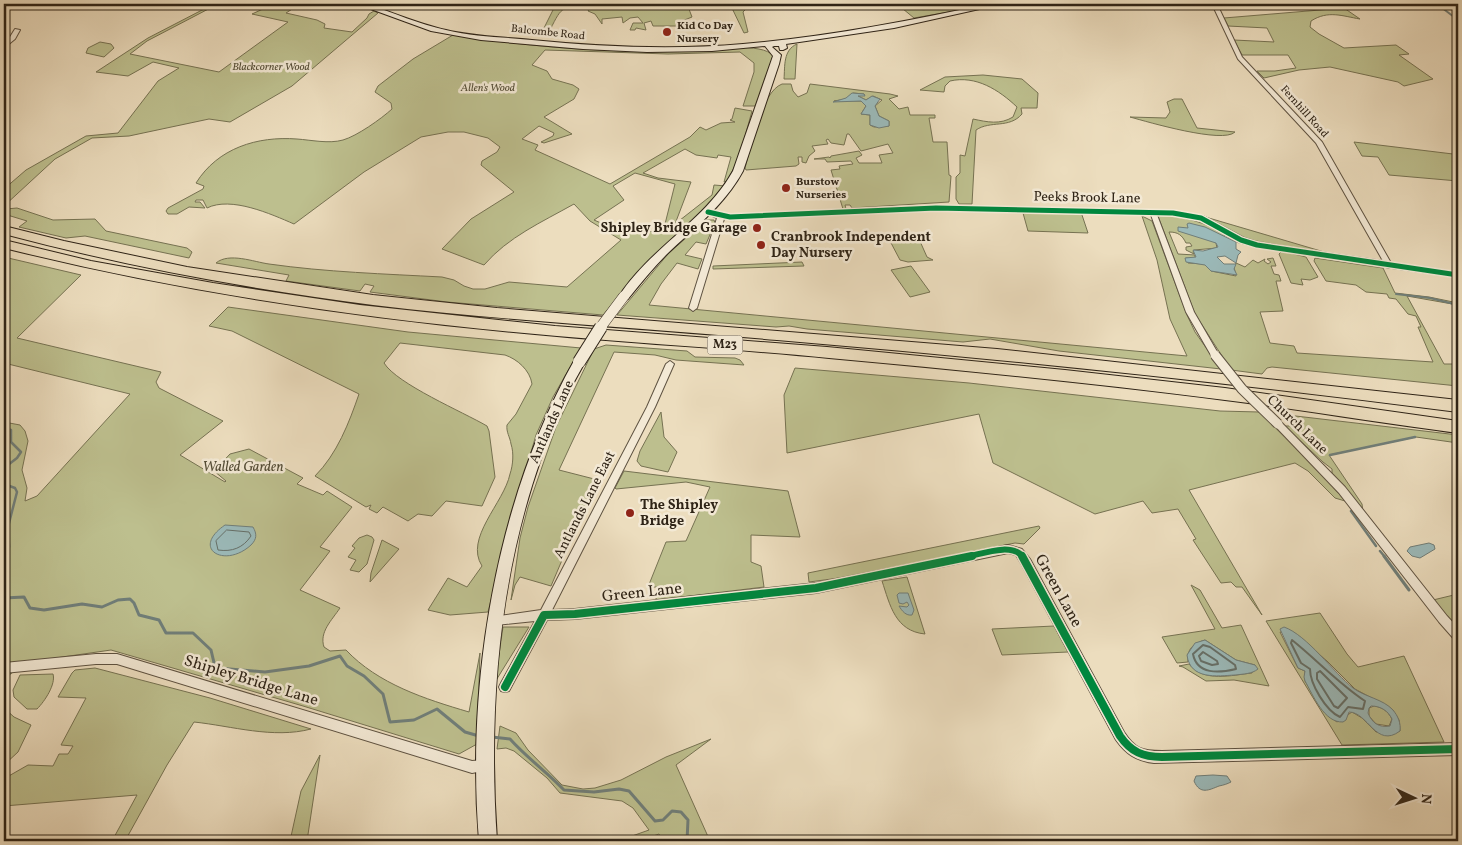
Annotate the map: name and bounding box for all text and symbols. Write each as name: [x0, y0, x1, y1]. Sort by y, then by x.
place label: Kid Co Day Nursery: [677, 19, 734, 47]
street label: Balcombe Road: [510, 22, 586, 44]
marker: Kid Co Day Nursery: [661, 26, 673, 38]
park label: Blackcorner Wood: [232, 60, 311, 75]
park label: Allen's Wood: [460, 81, 516, 96]
street label: Fernhill Road: [1277, 83, 1331, 141]
place label: Burstow Nurseries: [796, 175, 846, 203]
marker: Burstow Nurseries: [780, 182, 792, 194]
street label: Peeks Brook Lane: [1033, 188, 1141, 208]
place label: Shipley Bridge Garage: [600, 219, 747, 238]
marker: Shipley Bridge Garage: [751, 222, 763, 234]
place label: Cranbrook Independent Day Nursery: [771, 228, 931, 263]
marker: Cranbrook Independent Day Nursery: [755, 239, 767, 251]
road number: M23: [708, 336, 742, 354]
street label: Antlands Lane: [525, 377, 579, 467]
street label: Church Lane: [1262, 391, 1332, 459]
street label: Antlands Lane East: [550, 448, 620, 562]
park label: Walled Garden: [203, 458, 283, 477]
place label: The Shipley Bridge: [640, 496, 718, 531]
marker: The Shipley Bridge: [624, 507, 636, 519]
street label: Green Lane: [1029, 551, 1087, 631]
street label: Green Lane: [601, 578, 683, 608]
street label: Shipley Bridge Lane: [181, 650, 321, 712]
north arrow: [1390, 772, 1440, 822]
text: N: [1416, 793, 1435, 805]

